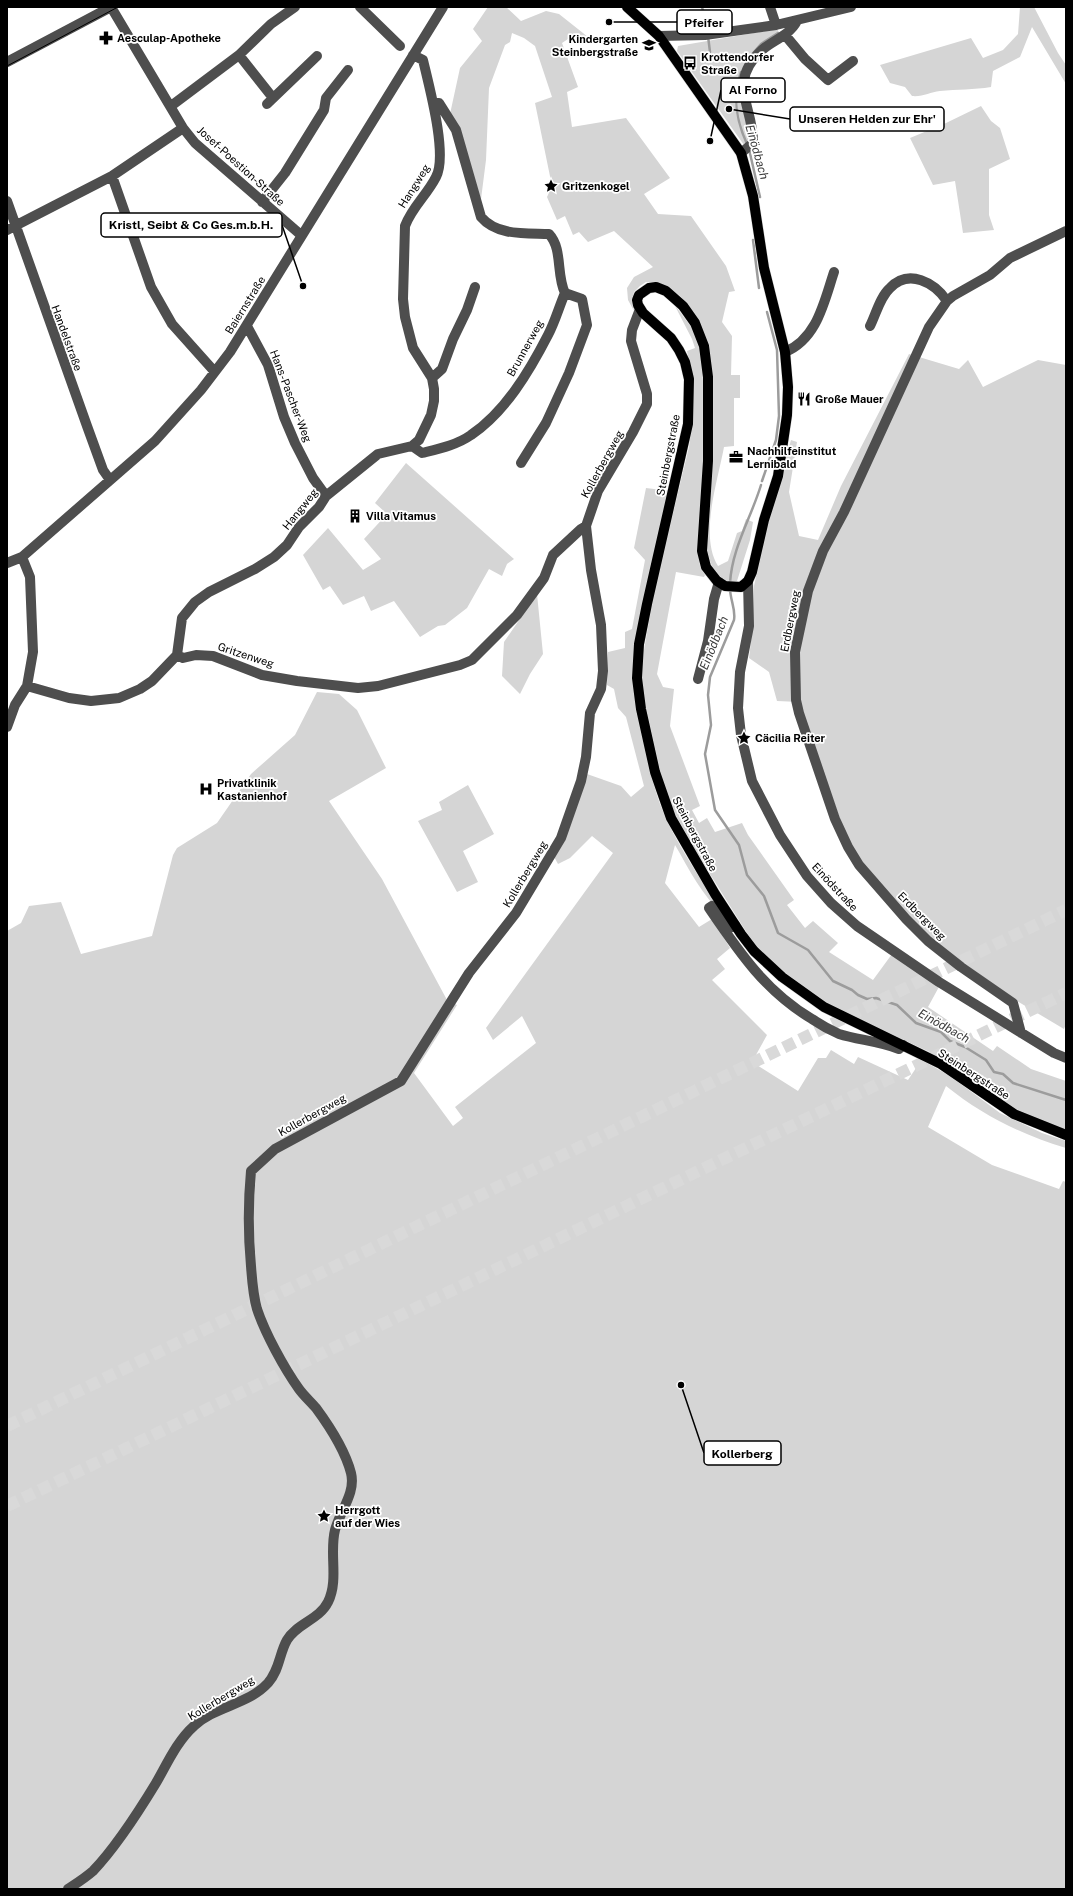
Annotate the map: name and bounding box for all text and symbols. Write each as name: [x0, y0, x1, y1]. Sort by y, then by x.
callout: Pfeifer: [677, 10, 732, 34]
text: Pfeifer: [684, 16, 724, 30]
pharmacy icon: Aesculap-Apotheke: [98, 30, 114, 46]
place label: Aesculap-Apotheke: [117, 32, 221, 44]
place label: Kindergarten Steinbergstraße: [552, 33, 638, 58]
school or university icon: Kindergarten Steinbergstraße: [641, 37, 657, 53]
place label: Krottendorfer Straße: [701, 51, 774, 76]
bus stop icon: Krottendorfer Straße: [682, 55, 698, 71]
callout: Al Forno: [721, 78, 785, 102]
text: Al Forno: [729, 83, 777, 97]
callout: Unseren Helden zur Ehr': [790, 107, 944, 131]
text: Unseren Helden zur Ehr': [798, 112, 936, 126]
water label: Einödbach: [742, 123, 772, 181]
street label: Josef-Poestion-Straße: [195, 124, 287, 208]
street label: Hangweg: [396, 162, 432, 210]
place icon: Gritzenkogel: [543, 178, 559, 194]
place label: Gritzenkogel: [562, 180, 630, 192]
callout: Kristl, Seibt & Co Ges.m.b.H.: [101, 213, 282, 237]
text: Kristl, Seibt & Co Ges.m.b.H.: [109, 218, 273, 232]
street label: Baiernstraße: [223, 274, 267, 336]
street label: Handelstraße: [49, 303, 85, 373]
street label: Brunnerweg: [504, 317, 546, 378]
street label: Hans-Pascher-Weg: [268, 348, 314, 444]
restaurant icon: Große Mauer: [796, 391, 812, 407]
place label: Große Mauer: [815, 393, 884, 405]
street label: Steinbergstraße: [654, 413, 682, 497]
street label: Kollerbergweg: [578, 428, 626, 500]
place label: Nachhilfeinstitut Lernibald: [747, 445, 837, 470]
office icon: Nachhilfeinstitut Lernibald: [728, 449, 744, 465]
street label: Hangweg: [280, 486, 320, 532]
building icon: Villa Vitamus: [347, 508, 363, 524]
place label: Villa Vitamus: [366, 510, 436, 522]
street label: Erdbergweg: [778, 589, 802, 653]
water label: Einödbach: [697, 614, 731, 672]
street label: Gritzenweg: [216, 640, 276, 670]
place icon: Cäcilia Reiter: [736, 730, 752, 746]
place label: Cäcilia Reiter: [755, 732, 826, 744]
place label: Privatklinik Kastanienhof: [217, 777, 288, 802]
hospital icon: Privatklinik Kastanienhof: [198, 781, 214, 797]
street label: Steinbergstraße: [670, 795, 720, 873]
street label: Kollerbergweg: [500, 838, 550, 909]
street label: Einödstraße: [810, 861, 860, 913]
street label: Erdbergweg: [896, 890, 949, 943]
water label: Einödbach: [916, 1006, 972, 1046]
street label: Steinbergstraße: [936, 1046, 1012, 1102]
street label: Kollerbergweg: [276, 1091, 348, 1139]
callout: Kollerberg: [704, 1441, 781, 1465]
text: Kollerberg: [712, 1447, 773, 1461]
place label: Herrgott auf der Wies: [335, 1504, 400, 1529]
place icon: Herrgott auf der Wies: [316, 1508, 332, 1524]
street label: Kollerbergweg: [186, 1673, 257, 1723]

